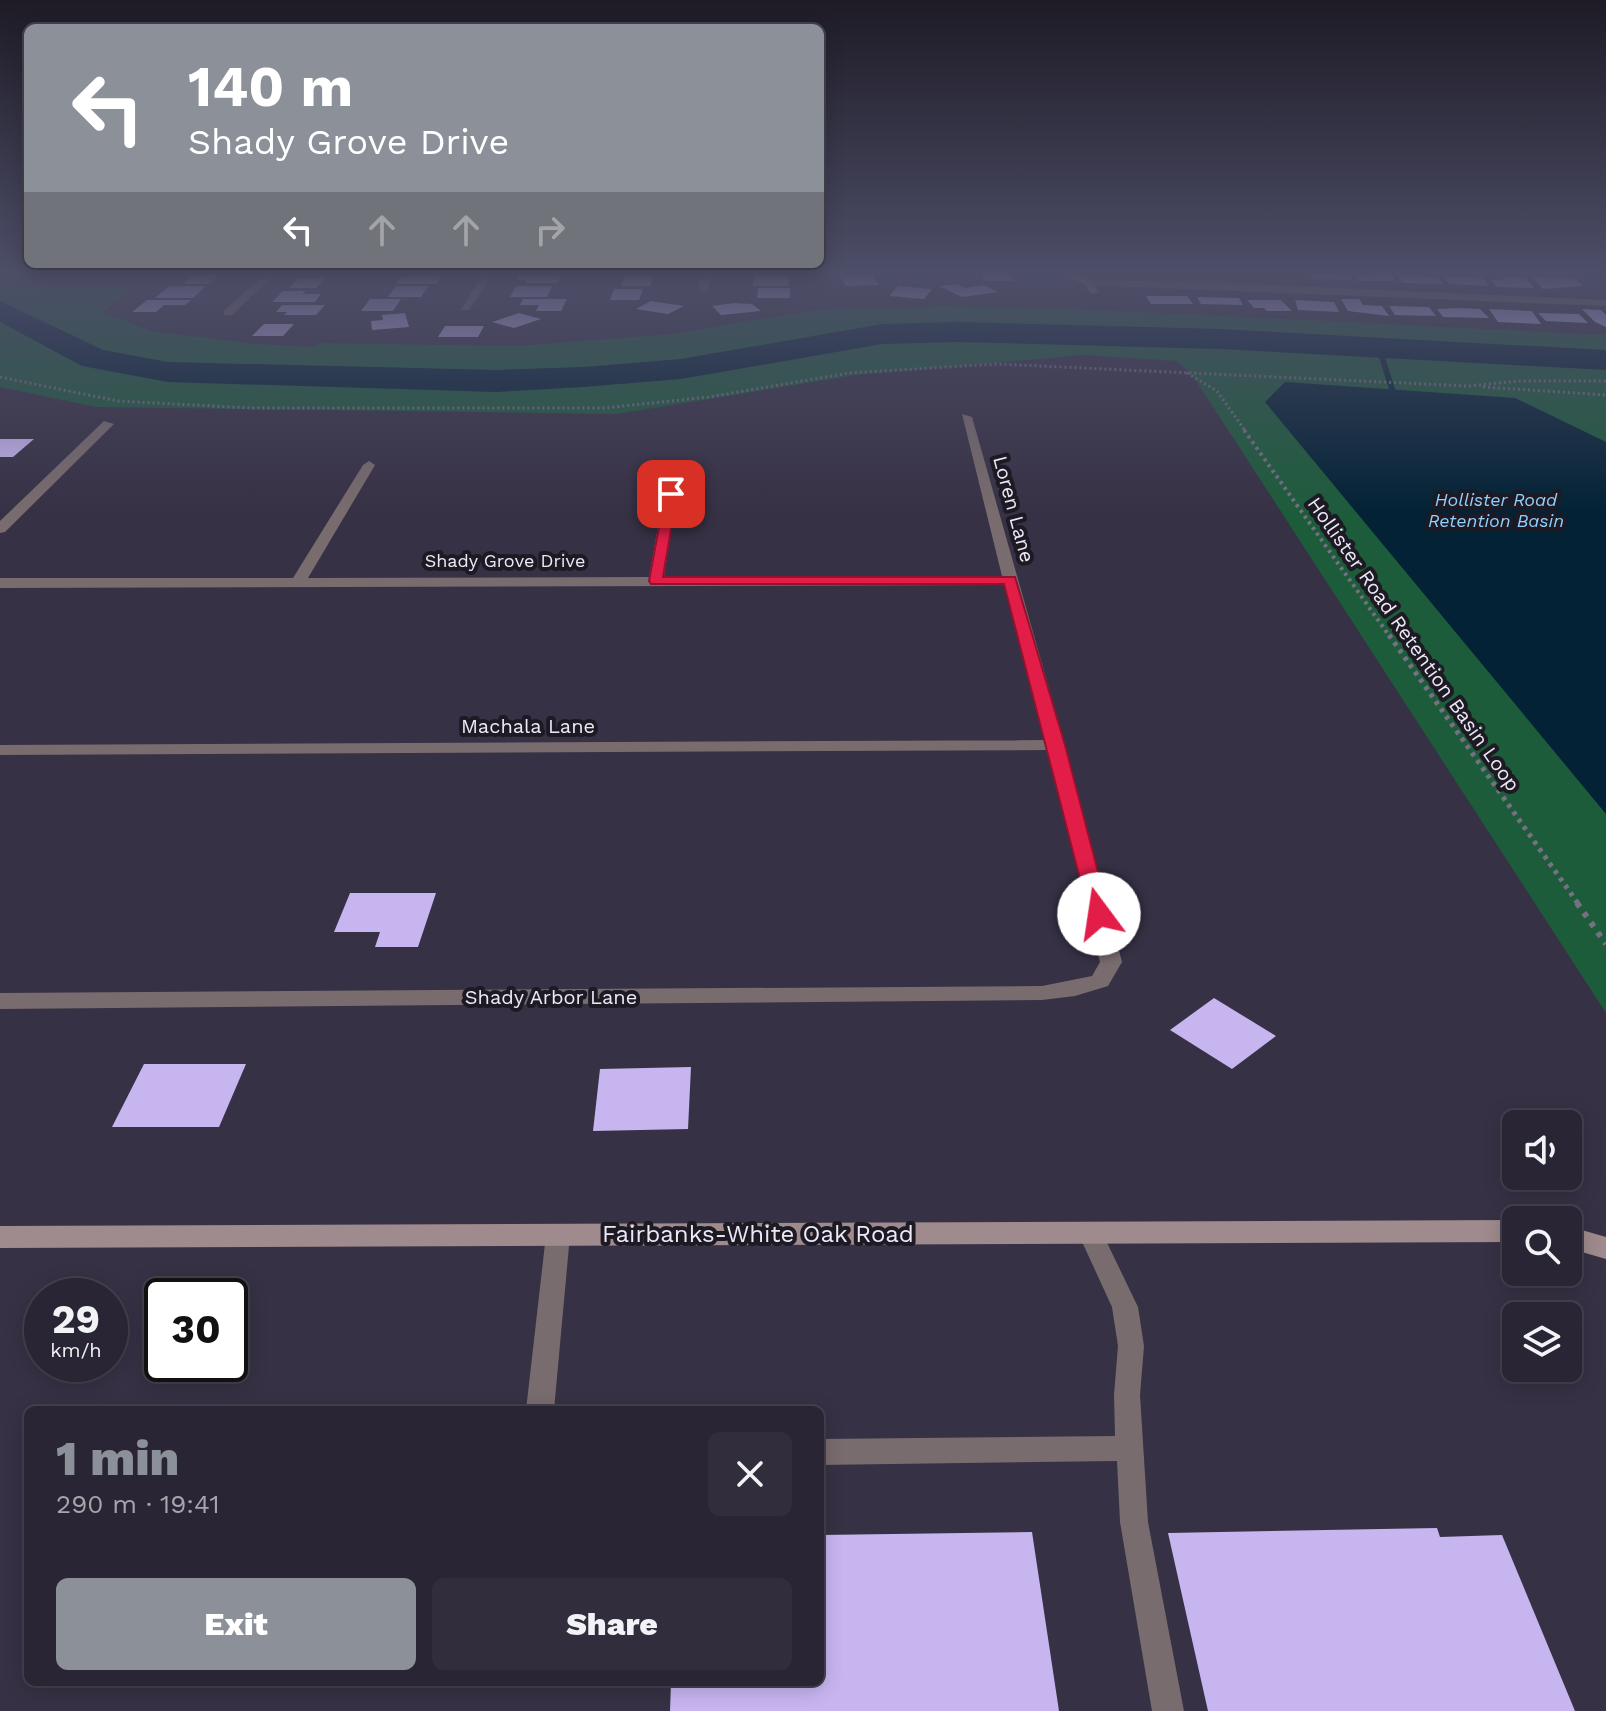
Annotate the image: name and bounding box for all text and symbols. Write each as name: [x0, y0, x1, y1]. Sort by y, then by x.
text: 140 m: [188, 54, 353, 120]
icon: left: [56, 56, 160, 160]
text: Shady Grove Drive: [188, 121, 509, 163]
icon: left: [276, 208, 320, 252]
icon: ahead: [360, 208, 404, 252]
icon: ahead: [444, 208, 488, 252]
icon: right: [528, 208, 572, 252]
street label: Loren Lane: [988, 453, 1040, 565]
pin: [637, 460, 705, 528]
icon: arrive: [649, 472, 693, 516]
water label: Hollister Road Retention Basin: [1428, 489, 1564, 531]
street label: Hollister Road Retention Basin Loop: [1303, 492, 1525, 796]
street label: Shady Grove Drive: [425, 550, 585, 571]
street label: Machala Lane: [461, 714, 595, 738]
position arrow: [1057, 872, 1141, 956]
street label: Shady Arbor Lane: [465, 985, 637, 1009]
map controls: [1502, 1110, 1582, 1382]
button: sound: [1502, 1110, 1582, 1190]
button: search: [1502, 1206, 1582, 1286]
street label: Fairbanks-White Oak Road: [602, 1220, 914, 1248]
speed limit sign: 30: [144, 1278, 248, 1382]
text: 29: [52, 1296, 100, 1343]
button: layers: [1502, 1302, 1582, 1382]
text: km/h: [50, 1338, 102, 1362]
text: 1 min: [56, 1430, 179, 1487]
button: close: [708, 1432, 792, 1516]
text: 290 m · 19:41: [56, 1489, 220, 1519]
button: Exit: [56, 1578, 416, 1670]
button: Share: [432, 1578, 792, 1670]

